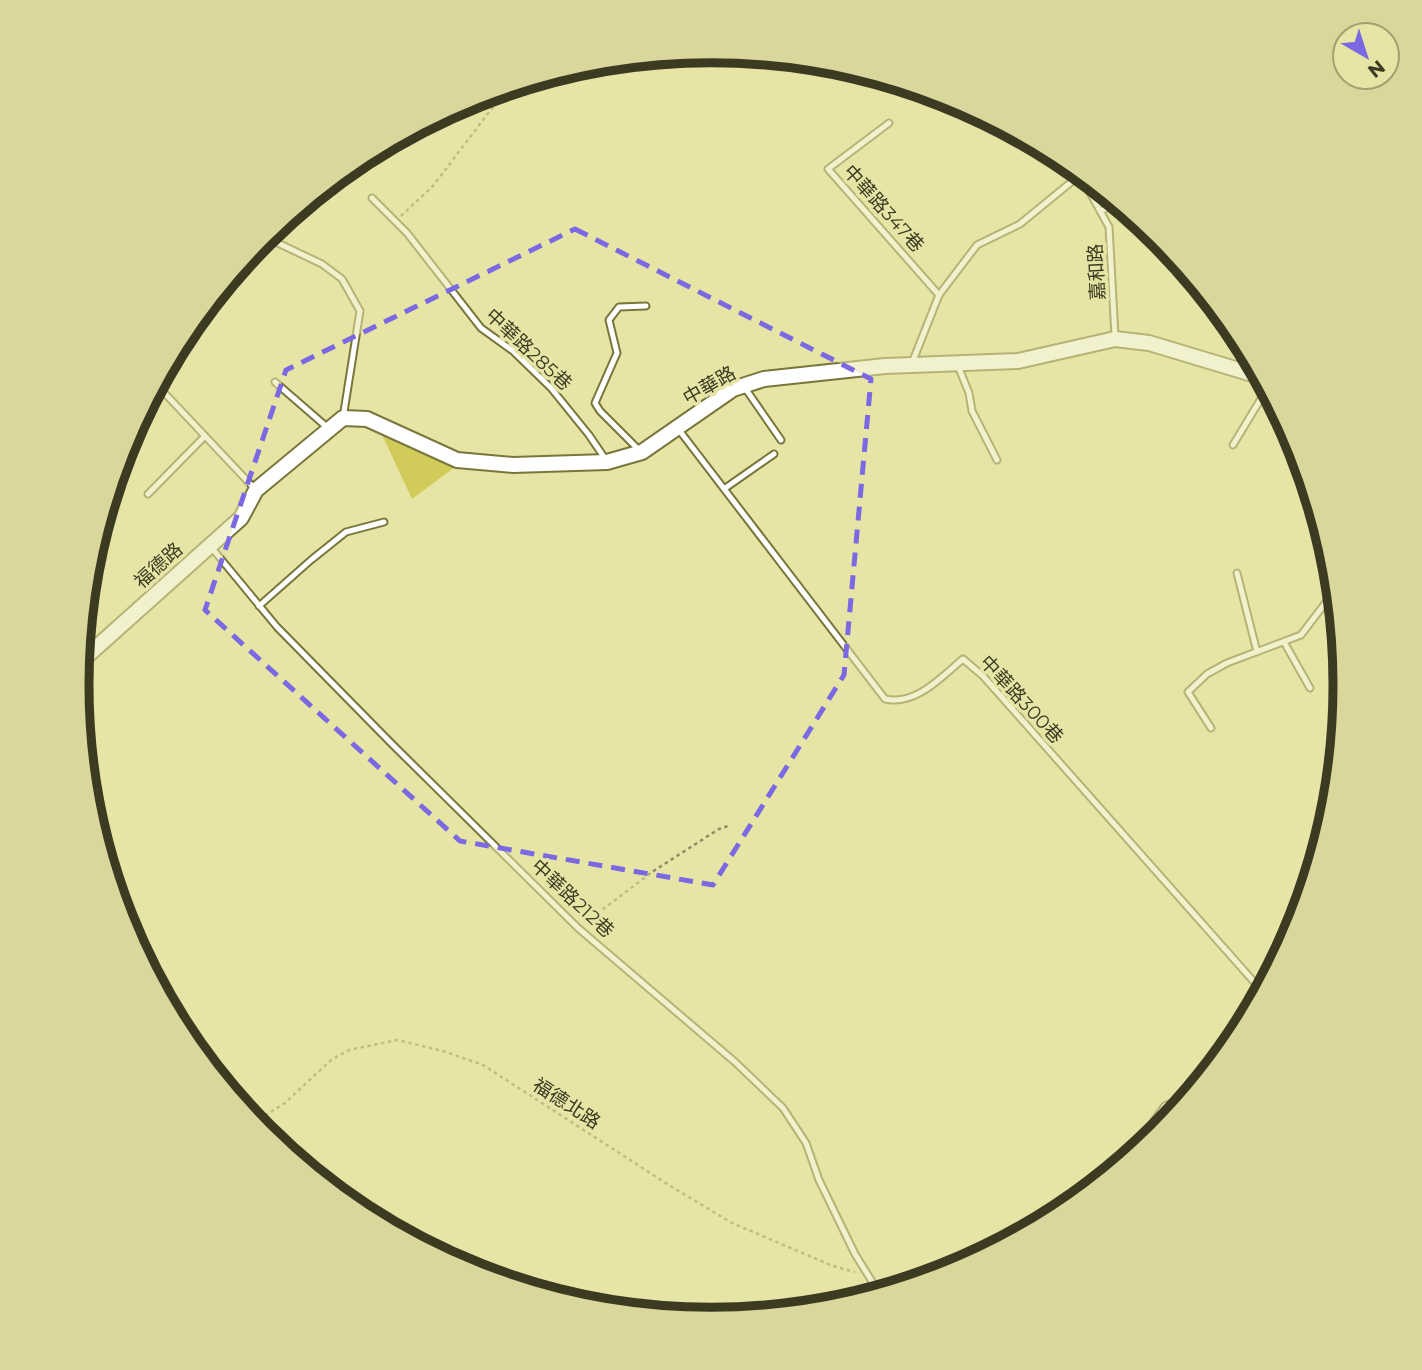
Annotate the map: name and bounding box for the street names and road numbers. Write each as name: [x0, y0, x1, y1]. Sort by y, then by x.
street label: 中華路347巷: [838, 160, 929, 257]
street label: 嘉和路: [1084, 243, 1109, 301]
street label: 中華路285巷: [481, 304, 577, 395]
street label: 中華路: [679, 361, 740, 410]
street label: 福德路: [129, 538, 187, 593]
street label: 中華路300巷: [975, 651, 1068, 748]
street label: 中華路212巷: [527, 854, 619, 942]
street label: 福德北路: [529, 1073, 605, 1134]

